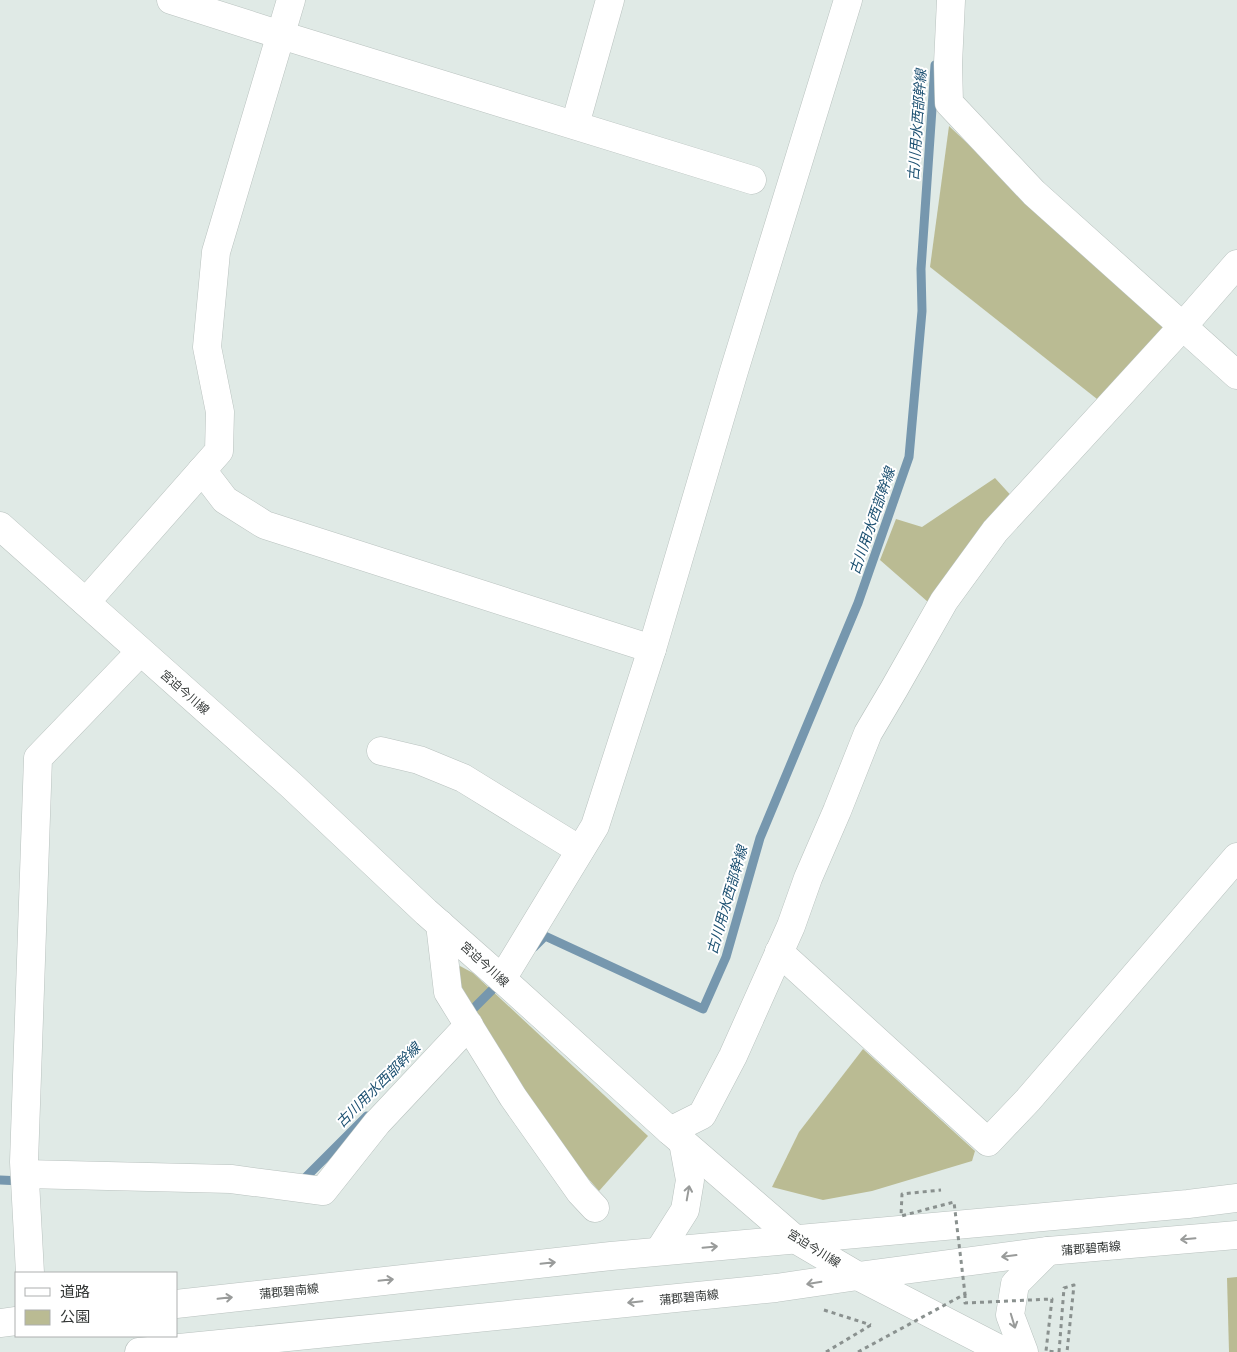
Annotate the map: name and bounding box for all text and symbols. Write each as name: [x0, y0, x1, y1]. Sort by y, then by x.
water label: 古川用水西部幹線: [905, 67, 929, 181]
water label: 古川用水西部幹線: [846, 464, 898, 577]
street label: 宮迫今川線: [158, 667, 212, 717]
water label: 古川用水西部幹線: [704, 842, 751, 956]
street label: 宮迫今川線: [458, 939, 512, 989]
water label: 古川用水西部幹線: [333, 1038, 425, 1130]
one-way arrow: [683, 1185, 693, 1201]
street label: 宮迫今川線: [785, 1227, 843, 1269]
one-way arrow: [1181, 1235, 1197, 1244]
street label: 蒲郡碧南線: [1061, 1239, 1121, 1257]
one-way arrow: [701, 1243, 717, 1252]
one-way arrow: [1002, 1252, 1018, 1262]
one-way arrow: [539, 1258, 555, 1268]
legend: [15, 1272, 178, 1337]
one-way arrow: [378, 1275, 394, 1285]
one-way arrow: [806, 1278, 822, 1288]
street label: 蒲郡碧南線: [258, 1281, 320, 1301]
text: 道路: [60, 1283, 90, 1300]
street label: 蒲郡碧南線: [658, 1287, 720, 1307]
one-way arrow: [216, 1293, 232, 1303]
one-way arrow: [627, 1298, 643, 1307]
text: 公園: [60, 1308, 90, 1325]
one-way arrow: [1009, 1313, 1019, 1329]

